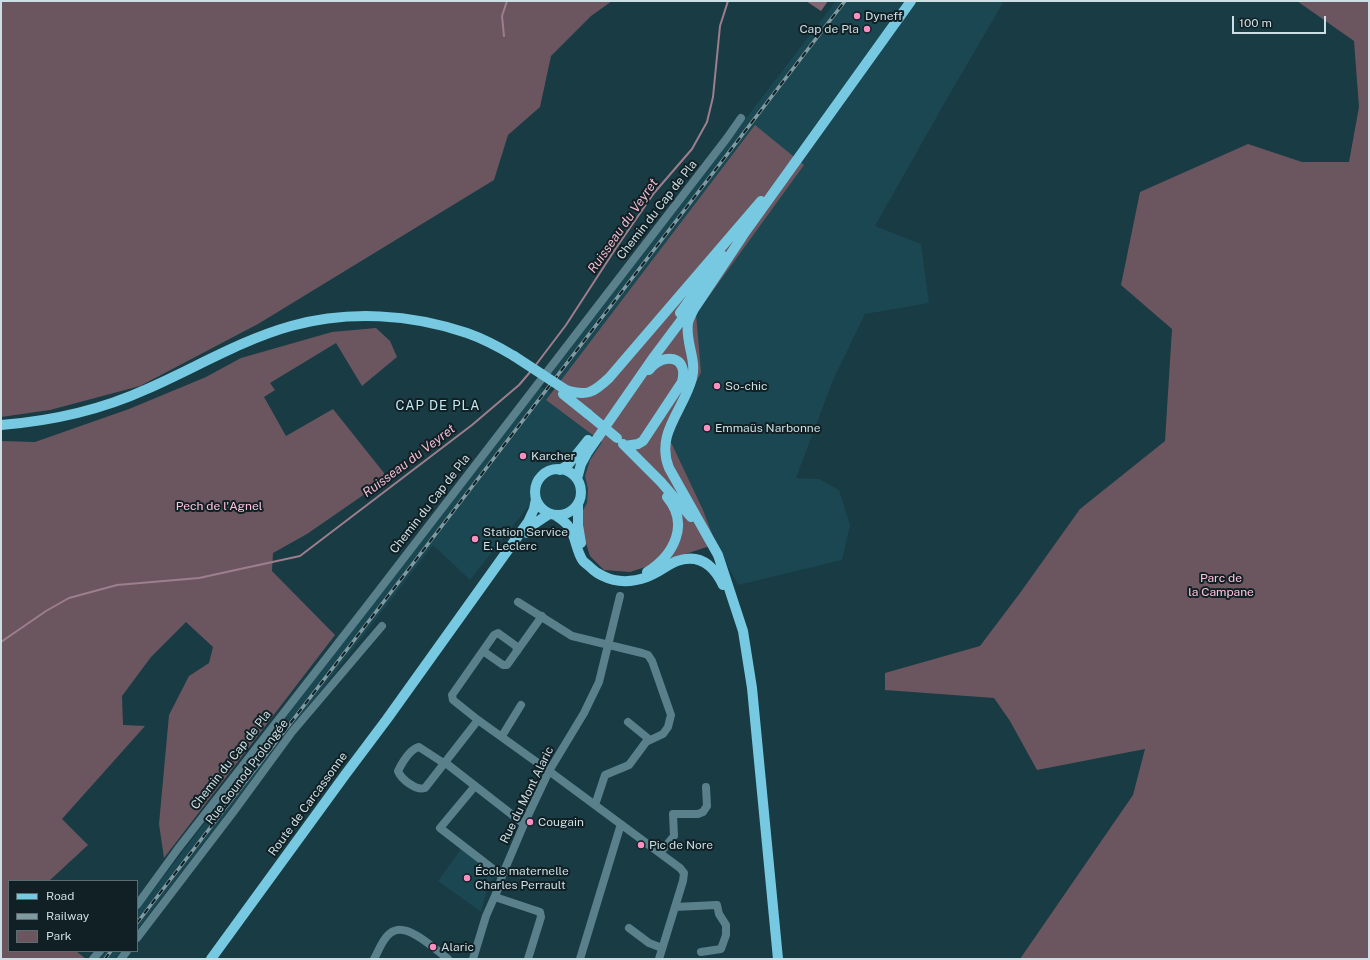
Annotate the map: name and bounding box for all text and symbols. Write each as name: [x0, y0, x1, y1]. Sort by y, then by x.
scale bar: [1234, 8, 1328, 34]
place label: Dyneff: [865, 9, 902, 23]
marker: Dyneff: [852, 11, 862, 21]
text: 100 m: [1239, 16, 1272, 30]
place label: Cap de Pla: [799, 22, 859, 36]
marker: Cap de Pla: [862, 24, 872, 34]
street label: Chemin du Cap de Pla: [614, 158, 700, 262]
water label: Ruisseau du Veyret: [585, 176, 661, 276]
place label: So-chic: [725, 379, 767, 393]
marker: So-chic: [712, 381, 722, 391]
district label: CAP DE PLA: [396, 398, 480, 414]
water label: Ruisseau du Veyret: [360, 421, 458, 501]
place label: Emmaüs Narbonne: [715, 421, 821, 435]
marker: Emmaüs Narbonne: [702, 423, 712, 433]
place label: Karcher: [531, 449, 575, 463]
marker: Karcher: [518, 451, 528, 461]
street label: Chemin du Cap de Pla: [387, 452, 473, 556]
park label: Pech de l'Agnel: [176, 499, 262, 513]
place label: Station Service E. Leclerc: [483, 525, 568, 553]
marker: Station Service E. Leclerc: [470, 534, 480, 544]
park label: Parc de la Campane: [1188, 571, 1254, 599]
street label: Chemin du Cap de Pla: [188, 708, 274, 812]
street label: Rue Gounod Prolongée: [203, 717, 291, 827]
street label: Rue du Mont Alaric: [497, 744, 557, 846]
street label: Route de Carcassonne: [266, 749, 350, 859]
place label: Cougain: [538, 815, 584, 829]
marker: Cougain: [525, 817, 535, 827]
place label: Pic de Nore: [649, 838, 713, 852]
marker: Pic de Nore: [636, 840, 646, 850]
place label: École maternelle Charles Perrault: [475, 864, 569, 892]
marker: École maternelle Charles Perrault: [462, 873, 472, 883]
legend: [8, 880, 138, 952]
text: Road: [46, 889, 74, 903]
text: Railway: [46, 909, 89, 923]
text: Park: [46, 929, 72, 943]
place label: Alaric: [441, 940, 474, 954]
marker: Alaric: [428, 942, 438, 952]

